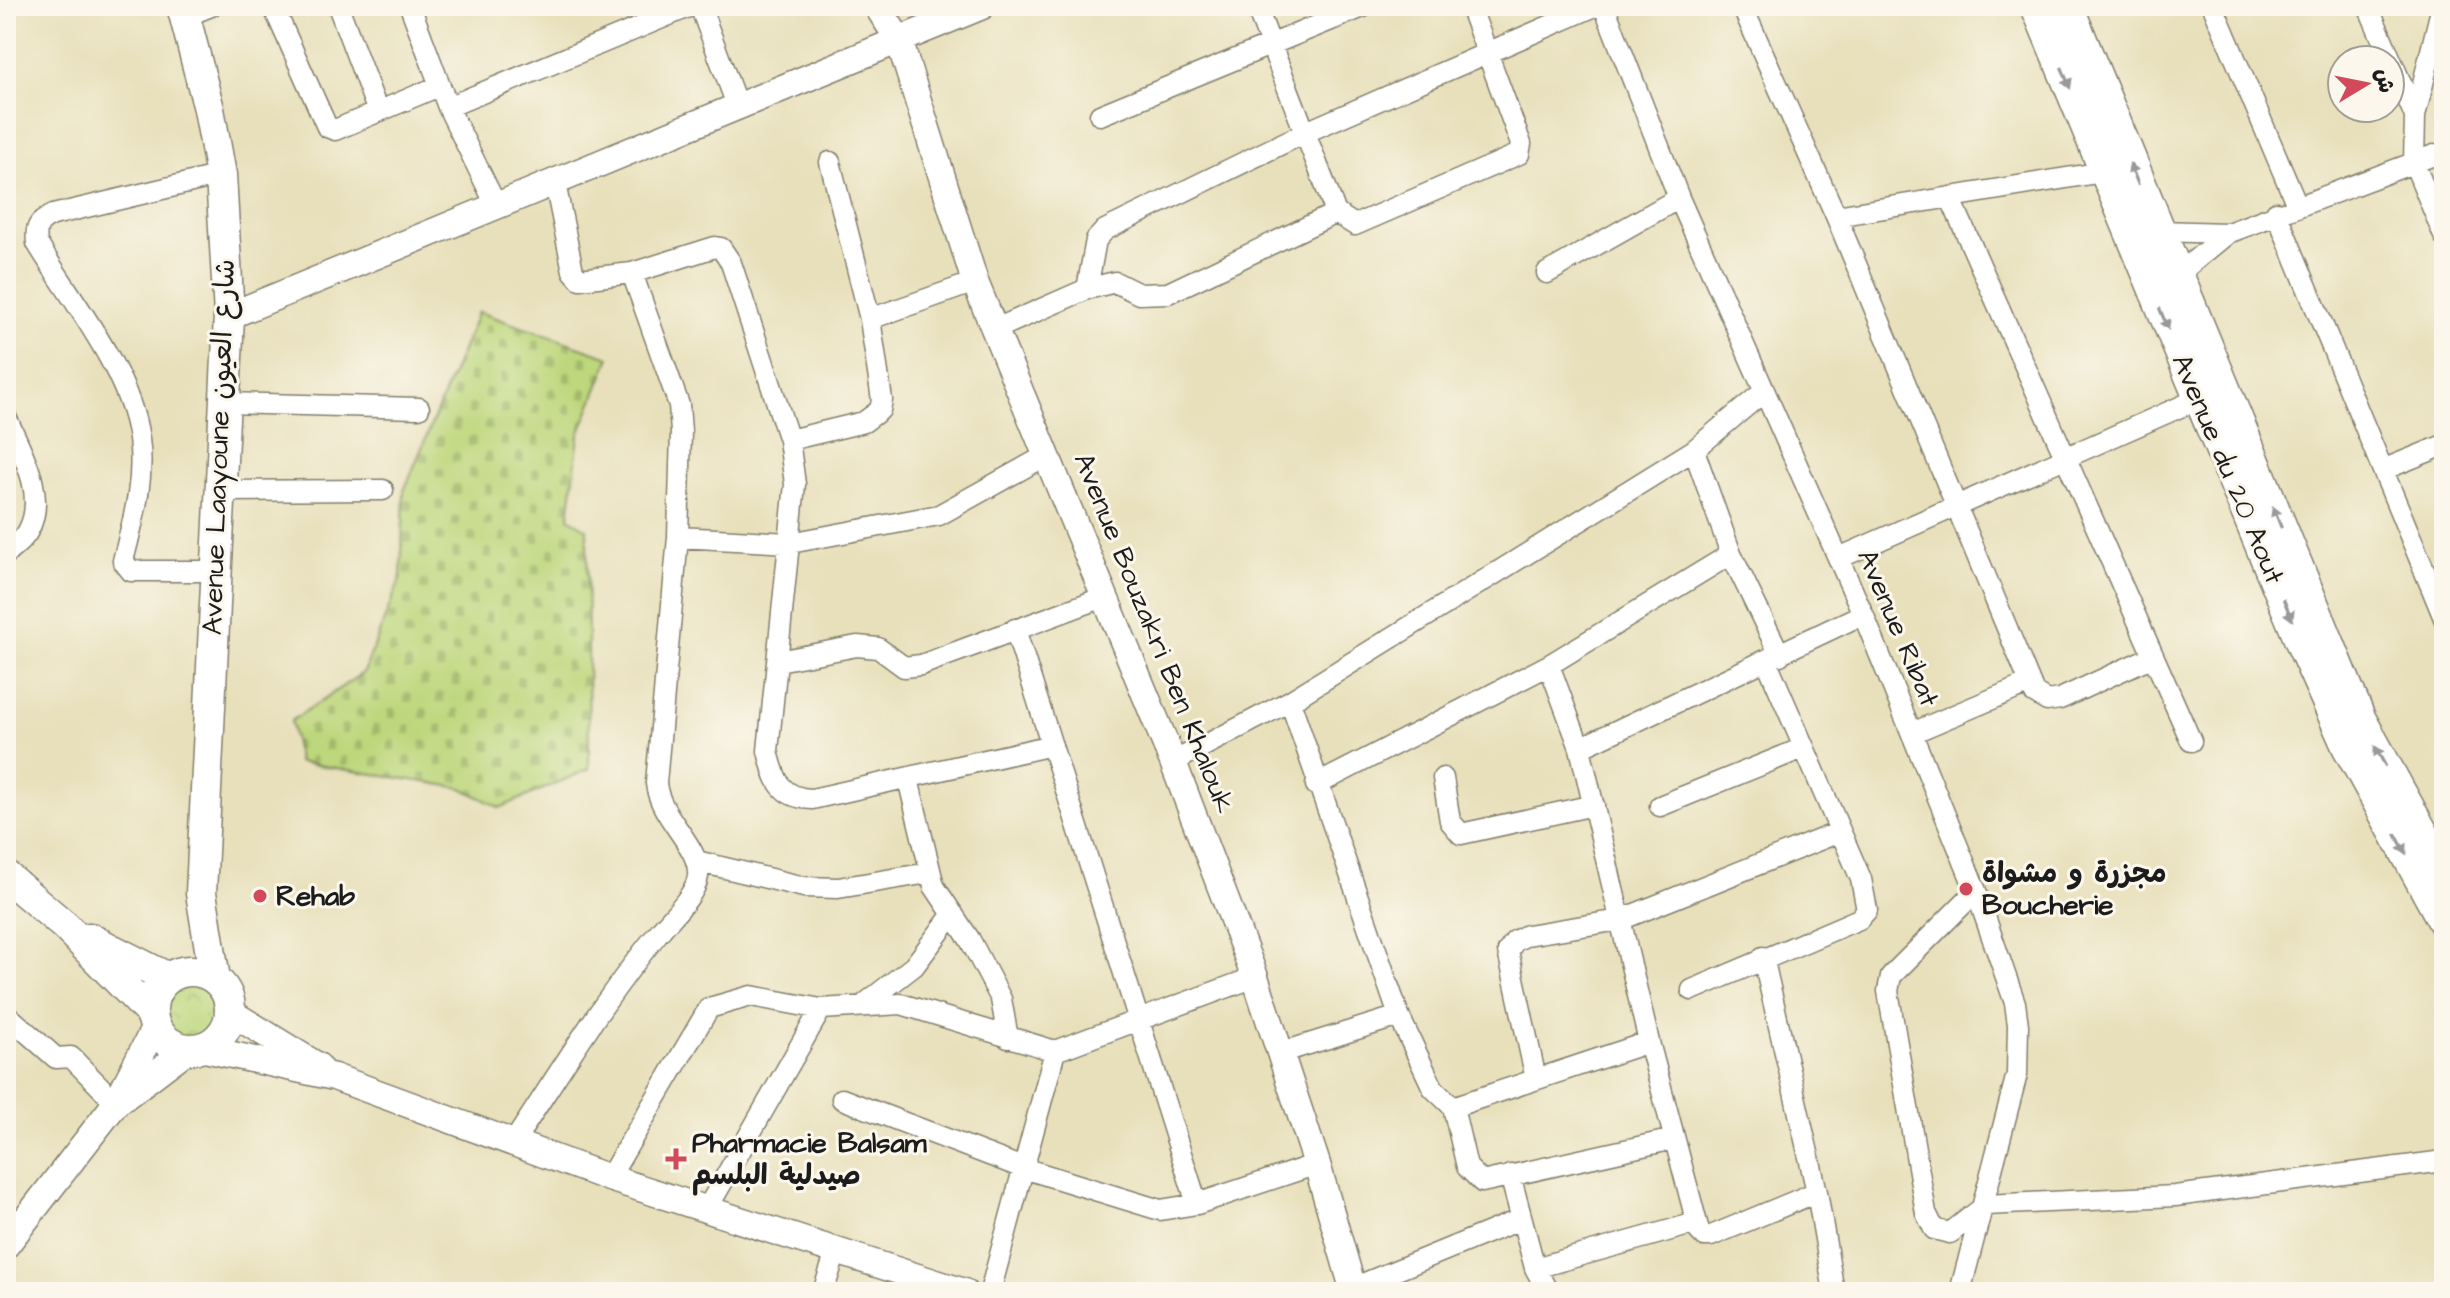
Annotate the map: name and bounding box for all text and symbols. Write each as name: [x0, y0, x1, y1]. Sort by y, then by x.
north arrow: [2326, 44, 2406, 124]
one-way arrow: [2060, 66, 2073, 90]
text: ش: [2367, 66, 2402, 95]
one-way arrow: [2128, 162, 2141, 186]
street label: Avenue Laayoune شارع العيون: [193, 258, 247, 636]
one-way arrow: [2158, 307, 2171, 331]
street label: Avenue du 20 Aout: [2162, 348, 2294, 591]
street label: Avenue Bouzakri Ben Khalouk: [1064, 447, 1244, 819]
one-way arrow: [2270, 505, 2283, 529]
street label: Avenue Ribat: [1847, 543, 1949, 713]
one-way arrow: [2281, 598, 2294, 622]
one-way arrow: [2373, 744, 2387, 767]
one-way arrow: [2394, 832, 2408, 855]
place label: مجزرة و مشواة Boucherie: [1982, 854, 2167, 925]
place label: Rehab: [276, 877, 355, 916]
marker: مجزرة و مشواة Boucherie: [1957, 880, 1975, 898]
marker: Rehab: [251, 887, 269, 905]
place label: Pharmacie Balsam صيدلية البلسم: [692, 1124, 928, 1196]
marker: Pharmacie Balsam صيدلية البلسم: [667, 1150, 685, 1168]

